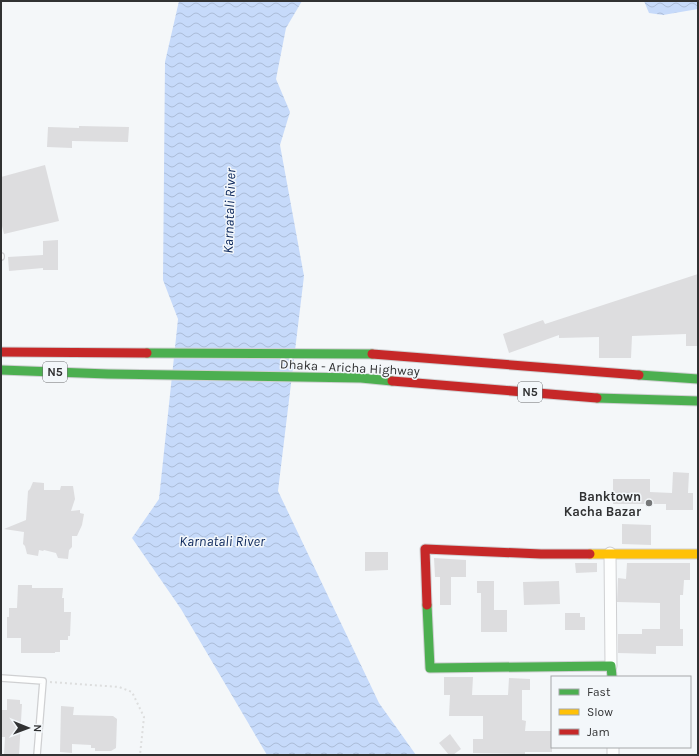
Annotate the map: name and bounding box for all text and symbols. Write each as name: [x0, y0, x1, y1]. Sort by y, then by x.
water label: Karnatali River: [220, 167, 240, 254]
street label: Dhaka - Aricha Highway: [280, 356, 420, 379]
road number: N5: [43, 362, 67, 382]
road number: N5: [518, 382, 542, 402]
place label: Banktown Kacha Bazar: [564, 489, 642, 519]
marker: Banktown Kacha Bazar: [644, 498, 654, 508]
water label: Karnatali River: [179, 533, 266, 550]
legend: [551, 676, 691, 748]
text: Fast: [587, 685, 611, 699]
text: Slow: [587, 705, 613, 719]
north arrow: [8, 708, 48, 748]
text: N: [31, 724, 44, 732]
text: Jam: [587, 725, 610, 739]

